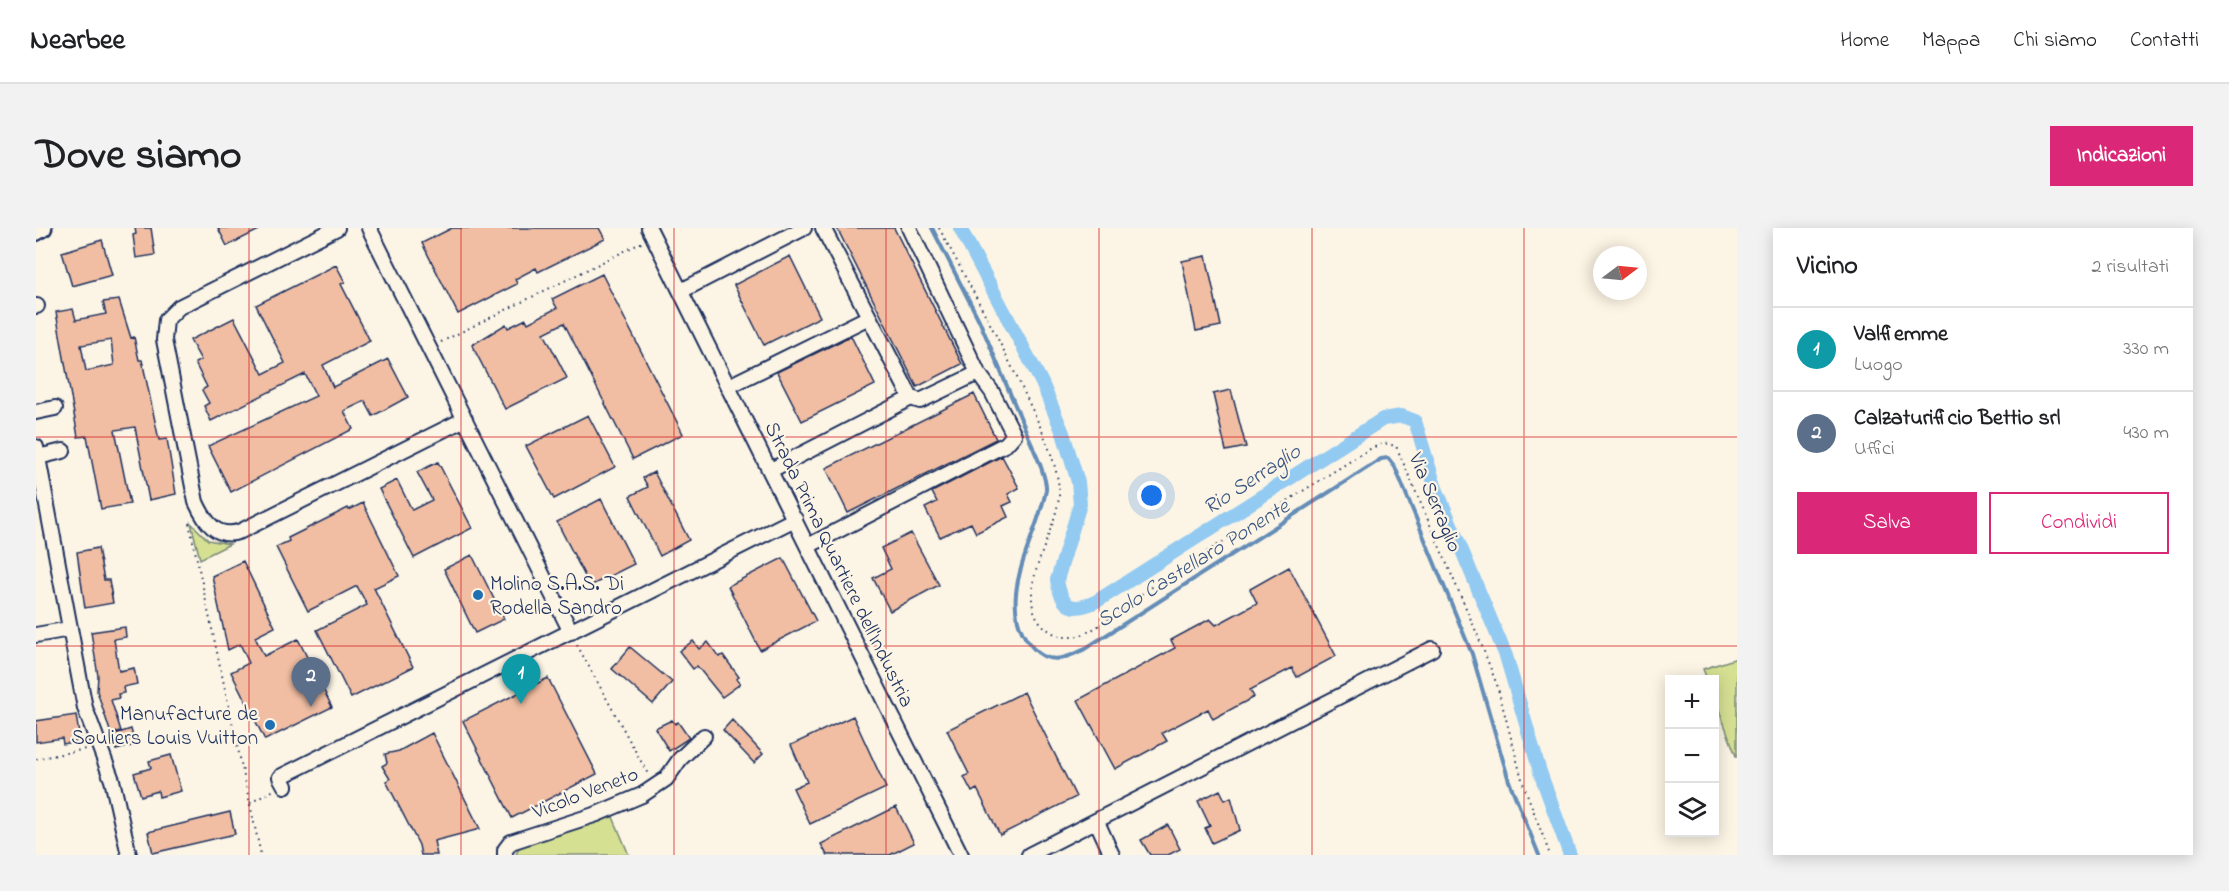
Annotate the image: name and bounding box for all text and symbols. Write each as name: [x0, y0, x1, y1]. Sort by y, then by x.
text: Nearbee: [30, 21, 125, 62]
text: Home: [1840, 26, 1889, 56]
text: Mappa: [1922, 26, 1980, 56]
text: Chi siamo: [2013, 26, 2097, 56]
text: Contatti: [2130, 26, 2199, 56]
text: Dove siamo: [36, 126, 242, 187]
button: Indicazioni: [2050, 126, 2193, 186]
north arrow: [1593, 246, 1647, 300]
text: Vicino: [1797, 248, 1858, 286]
text: 2 risultati: [2092, 253, 2169, 282]
text: Valfiemme: [1854, 319, 1948, 351]
text: 1: [1813, 335, 1820, 364]
text: 330 m: [2123, 335, 2169, 364]
text: Luogo: [1854, 351, 1903, 380]
text: Calzaturificio Bettio srl: [1854, 403, 2060, 435]
street label: Strada Prima Quartiere dell'Industria: [756, 417, 921, 713]
text: 2: [1812, 419, 1821, 448]
text: 430 m: [2123, 419, 2169, 448]
text: Uffici: [1854, 435, 1894, 464]
water label: Rio Serraglio: [1198, 436, 1309, 524]
street label: Via Serraglio: [1398, 447, 1469, 558]
your location: [1137, 481, 1166, 510]
water label: Scolo Castellaro Ponente: [1091, 491, 1297, 637]
button: Salva: [1797, 492, 1977, 554]
button: Condividi: [1989, 492, 2169, 554]
place label: Molino S.A.S. Di Rodella Sandro: [490, 570, 624, 624]
marker: Molino S.A.S. Di Rodella Sandro: [471, 588, 485, 602]
pin: 1: [502, 654, 540, 704]
pin: 2: [292, 658, 330, 707]
map controls: [1665, 675, 1719, 837]
button: +: [1665, 675, 1719, 729]
place label: Manufacture de Souliers Louis Vuitton: [71, 700, 259, 754]
marker: Manufacture de Souliers Louis Vuitton: [263, 718, 277, 732]
button: −: [1665, 729, 1719, 783]
street label: Vicolo Veneto: [528, 760, 643, 828]
button: layers: [1665, 783, 1719, 837]

